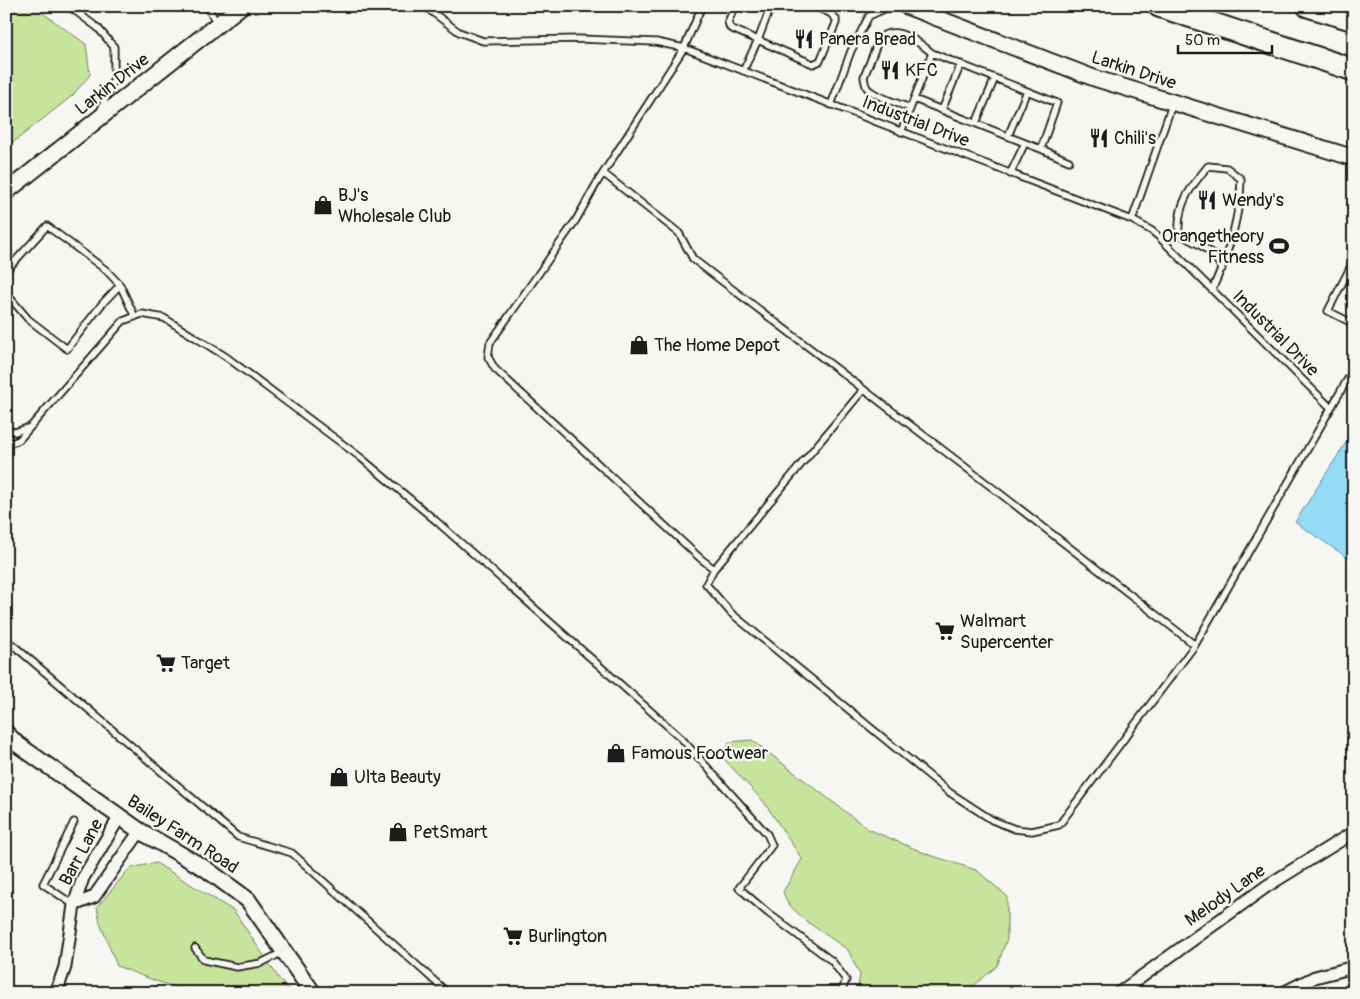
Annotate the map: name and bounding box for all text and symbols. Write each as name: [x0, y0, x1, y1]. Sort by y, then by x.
scale bar: [1178, 22, 1271, 54]
restaurant icon: Panera Bread: [793, 28, 815, 50]
place label: Panera Bread: [819, 28, 916, 51]
text: 50 m: [1185, 31, 1220, 50]
street label: Larkin Drive: [1088, 46, 1179, 95]
street label: Larkin Drive: [71, 48, 154, 121]
restaurant icon: KFC: [879, 59, 901, 81]
place label: KFC: [905, 59, 938, 82]
street label: Industrial Drive: [859, 90, 973, 153]
restaurant icon: Chili's: [1088, 127, 1110, 149]
place label: Chili's: [1114, 127, 1156, 150]
place label: BJ's Wholesale Club: [338, 184, 452, 228]
restaurant icon: Wendy's: [1196, 189, 1218, 211]
place label: Wendy's: [1222, 189, 1284, 212]
shop icon: BJ's Wholesale Club: [312, 194, 334, 216]
place label: Orangetheory Fitness: [1162, 225, 1264, 269]
sports icon: Orangetheory Fitness: [1268, 235, 1290, 257]
street label: Industrial Drive: [1228, 285, 1324, 382]
shop icon: The Home Depot: [628, 334, 650, 356]
place label: The Home Depot: [654, 334, 781, 357]
place label: Walmart Supercenter: [960, 610, 1054, 654]
supermarket icon: Walmart Supercenter: [934, 620, 956, 642]
supermarket icon: Target: [155, 652, 177, 674]
place label: Target: [181, 652, 231, 675]
shop icon: Famous Footwear: [605, 742, 627, 764]
place label: Famous Footwear: [631, 742, 769, 765]
shop icon: Ulta Beauty: [328, 766, 350, 788]
place label: Ulta Beauty: [354, 766, 441, 789]
street label: Bailey Farm Road: [123, 790, 243, 879]
street label: Barr Lane: [54, 815, 109, 890]
shop icon: PetSmart: [387, 821, 409, 843]
place label: PetSmart: [413, 821, 488, 844]
street label: Melody Lane: [1181, 859, 1270, 932]
supermarket icon: Burlington: [502, 925, 524, 947]
place label: Burlington: [528, 925, 607, 948]

